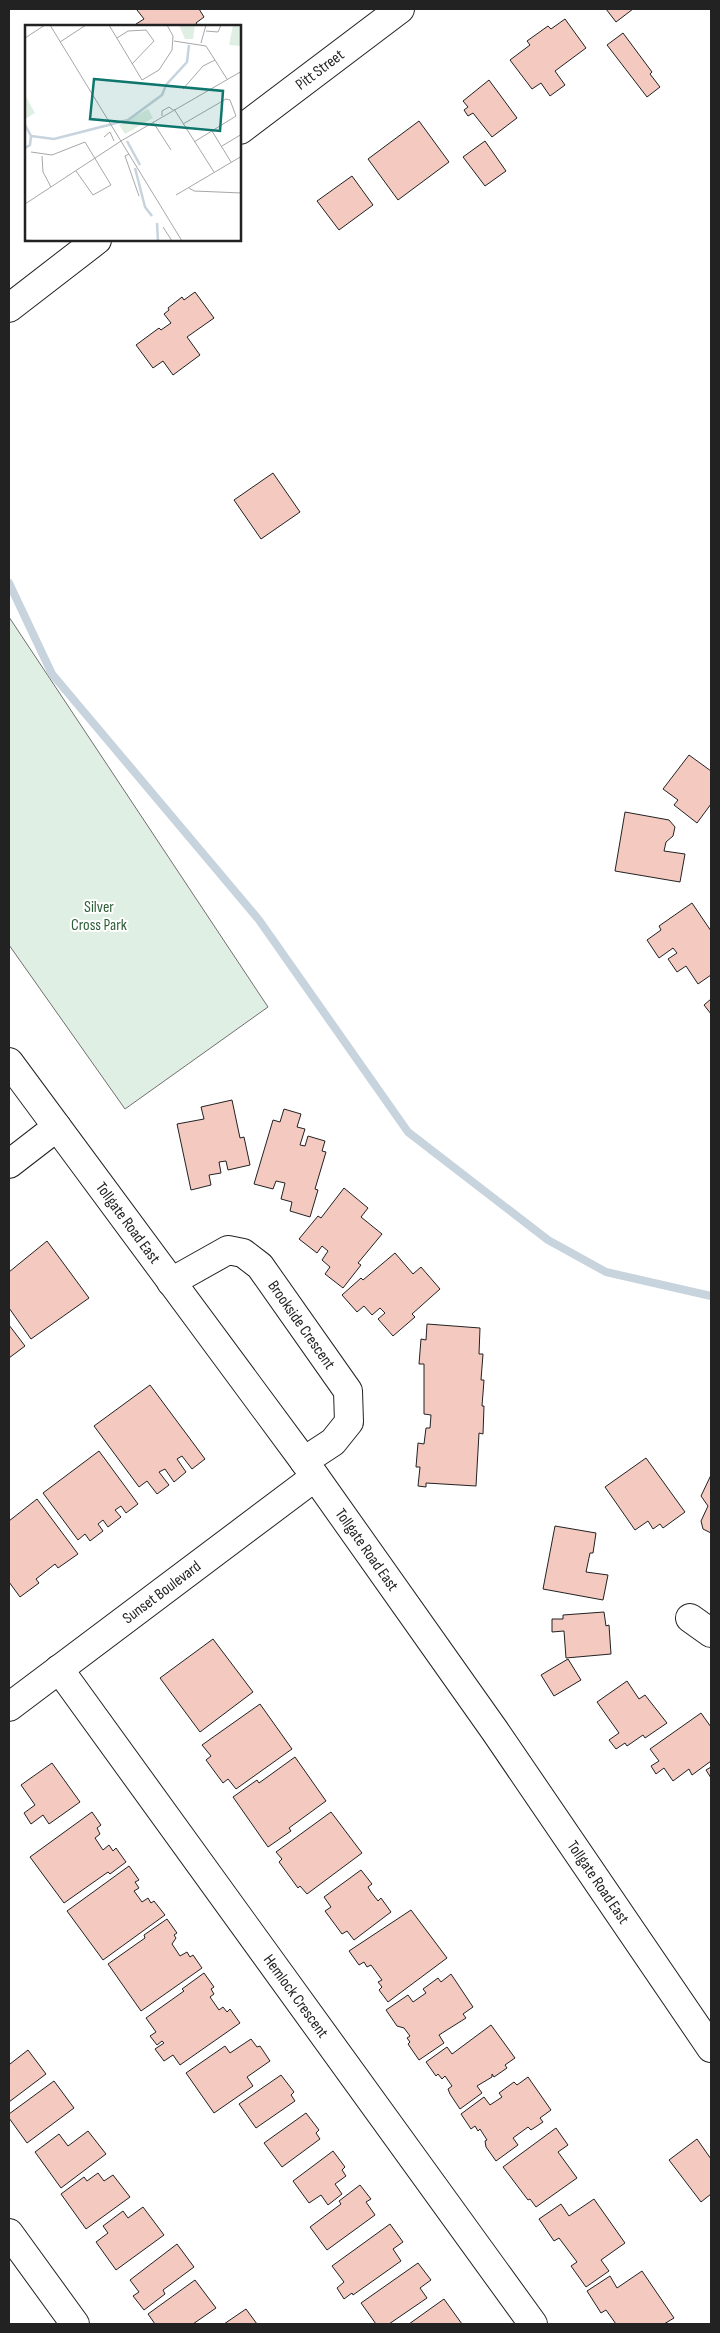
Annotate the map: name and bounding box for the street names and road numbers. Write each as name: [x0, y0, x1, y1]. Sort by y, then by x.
street label: Pitt Street: [292, 45, 348, 94]
street label: Tollgate Road East: [92, 1178, 164, 1267]
street label: Brookside Crescent: [264, 1277, 339, 1373]
street label: Tollgate Road East: [331, 1505, 403, 1595]
street label: Sunset Boulevard: [119, 1557, 205, 1628]
street label: Tollgate Road East: [563, 1837, 633, 1928]
street label: Hemlock Crescent: [259, 1951, 332, 2042]

